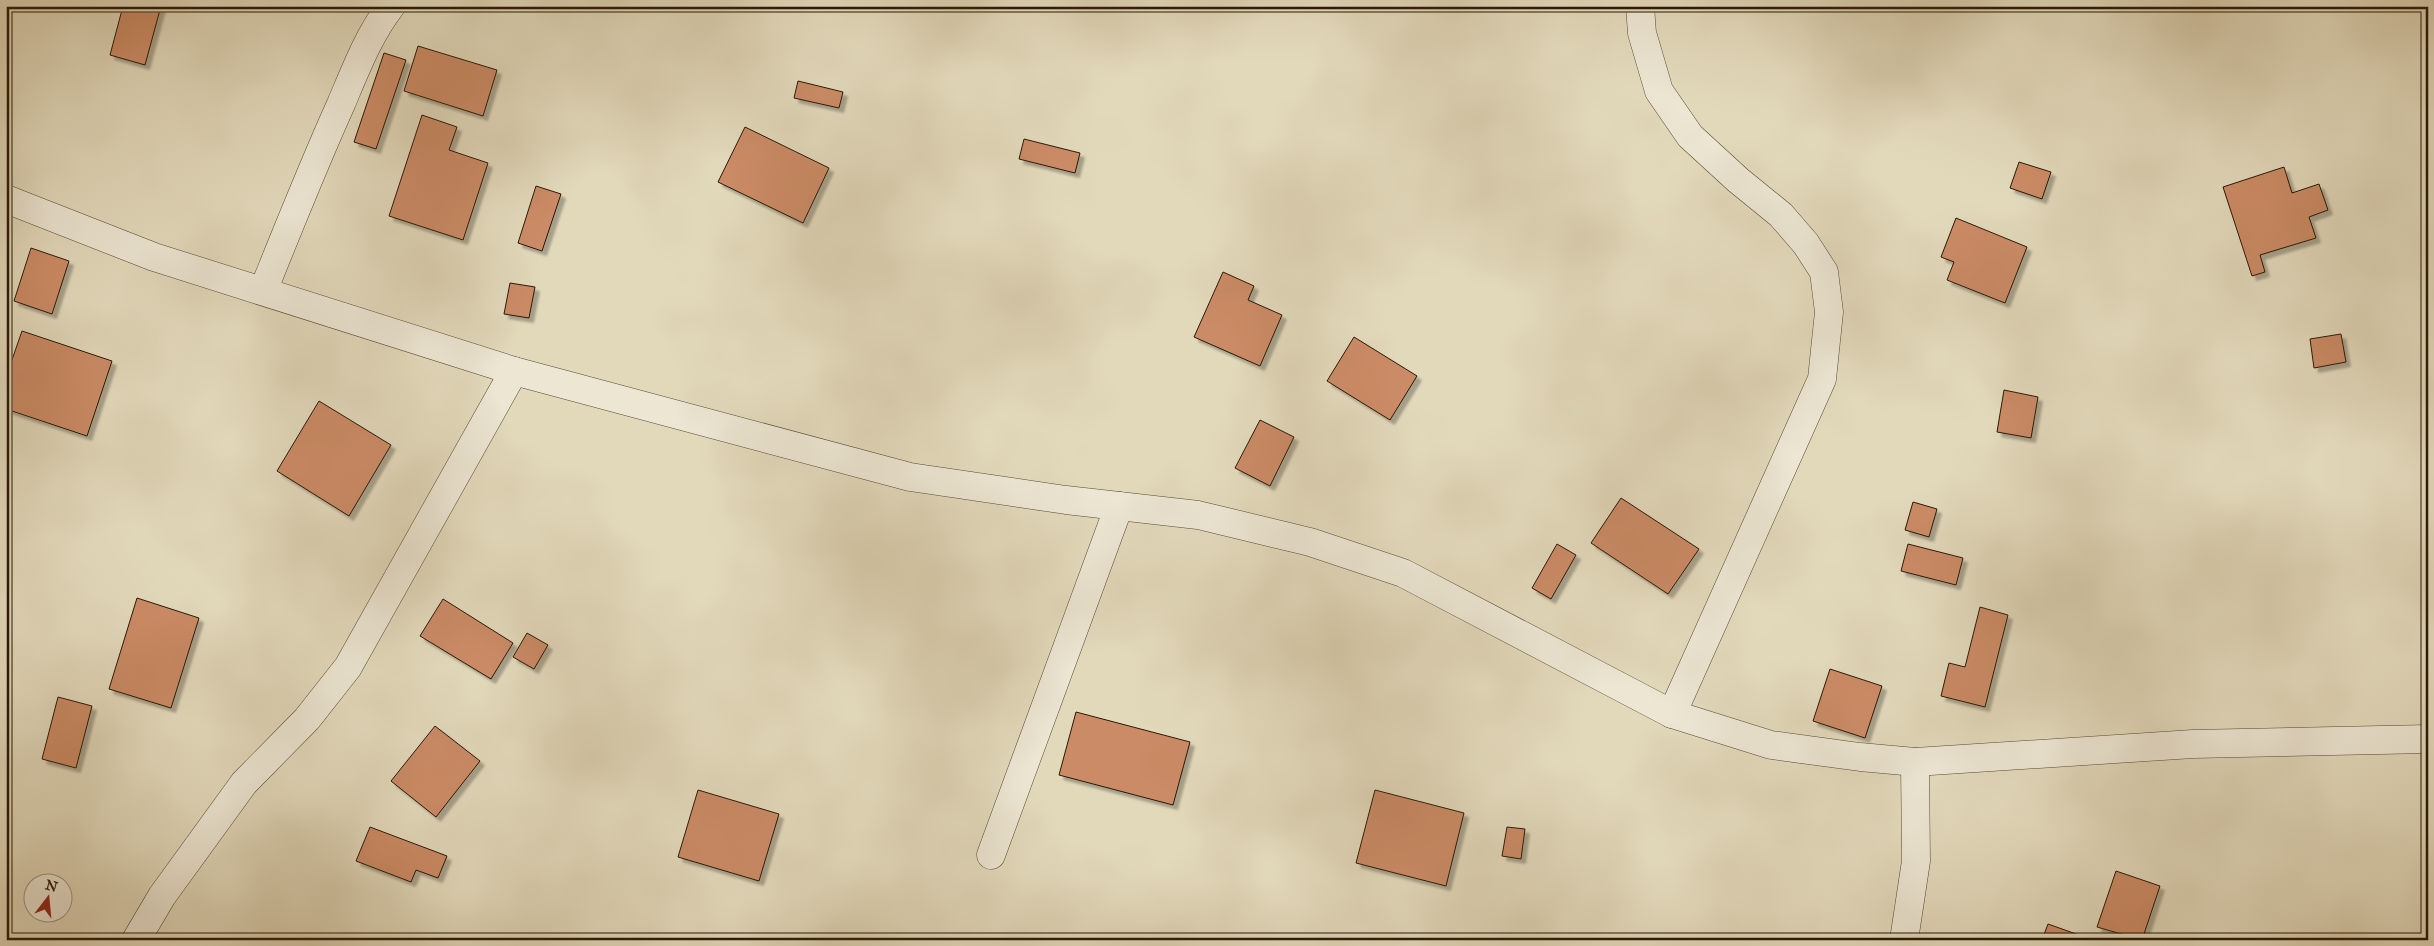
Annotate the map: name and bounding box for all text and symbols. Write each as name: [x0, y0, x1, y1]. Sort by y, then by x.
north arrow: [22, 874, 72, 924]
text: N: [43, 876, 60, 896]

